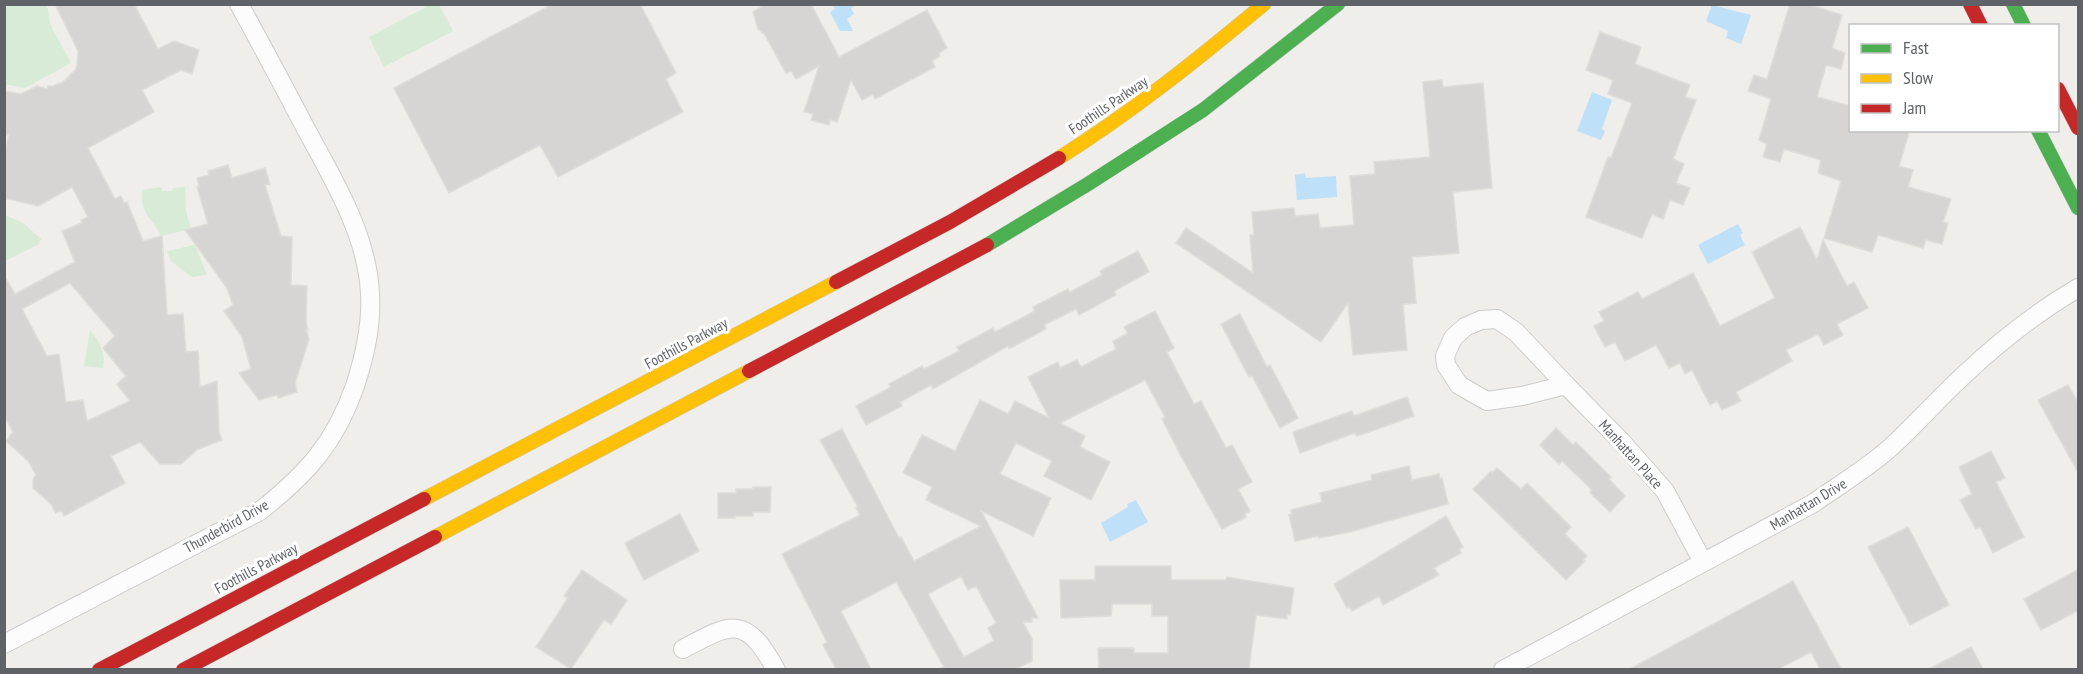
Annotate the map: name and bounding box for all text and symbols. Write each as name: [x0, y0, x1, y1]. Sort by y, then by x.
legend: [1849, 24, 2059, 132]
text: Fast: [1903, 36, 1929, 59]
text: Slow: [1903, 66, 1934, 89]
street label: Foothills Parkway: [1065, 71, 1151, 138]
text: Jam: [1902, 96, 1926, 119]
street label: Foothills Parkway: [641, 313, 731, 373]
street label: Manhattan Place: [1595, 416, 1667, 492]
street label: Manhattan Drive: [1766, 474, 1850, 534]
street label: Thunderbird Drive: [180, 495, 272, 557]
street label: Foothills Parkway: [211, 538, 301, 598]

